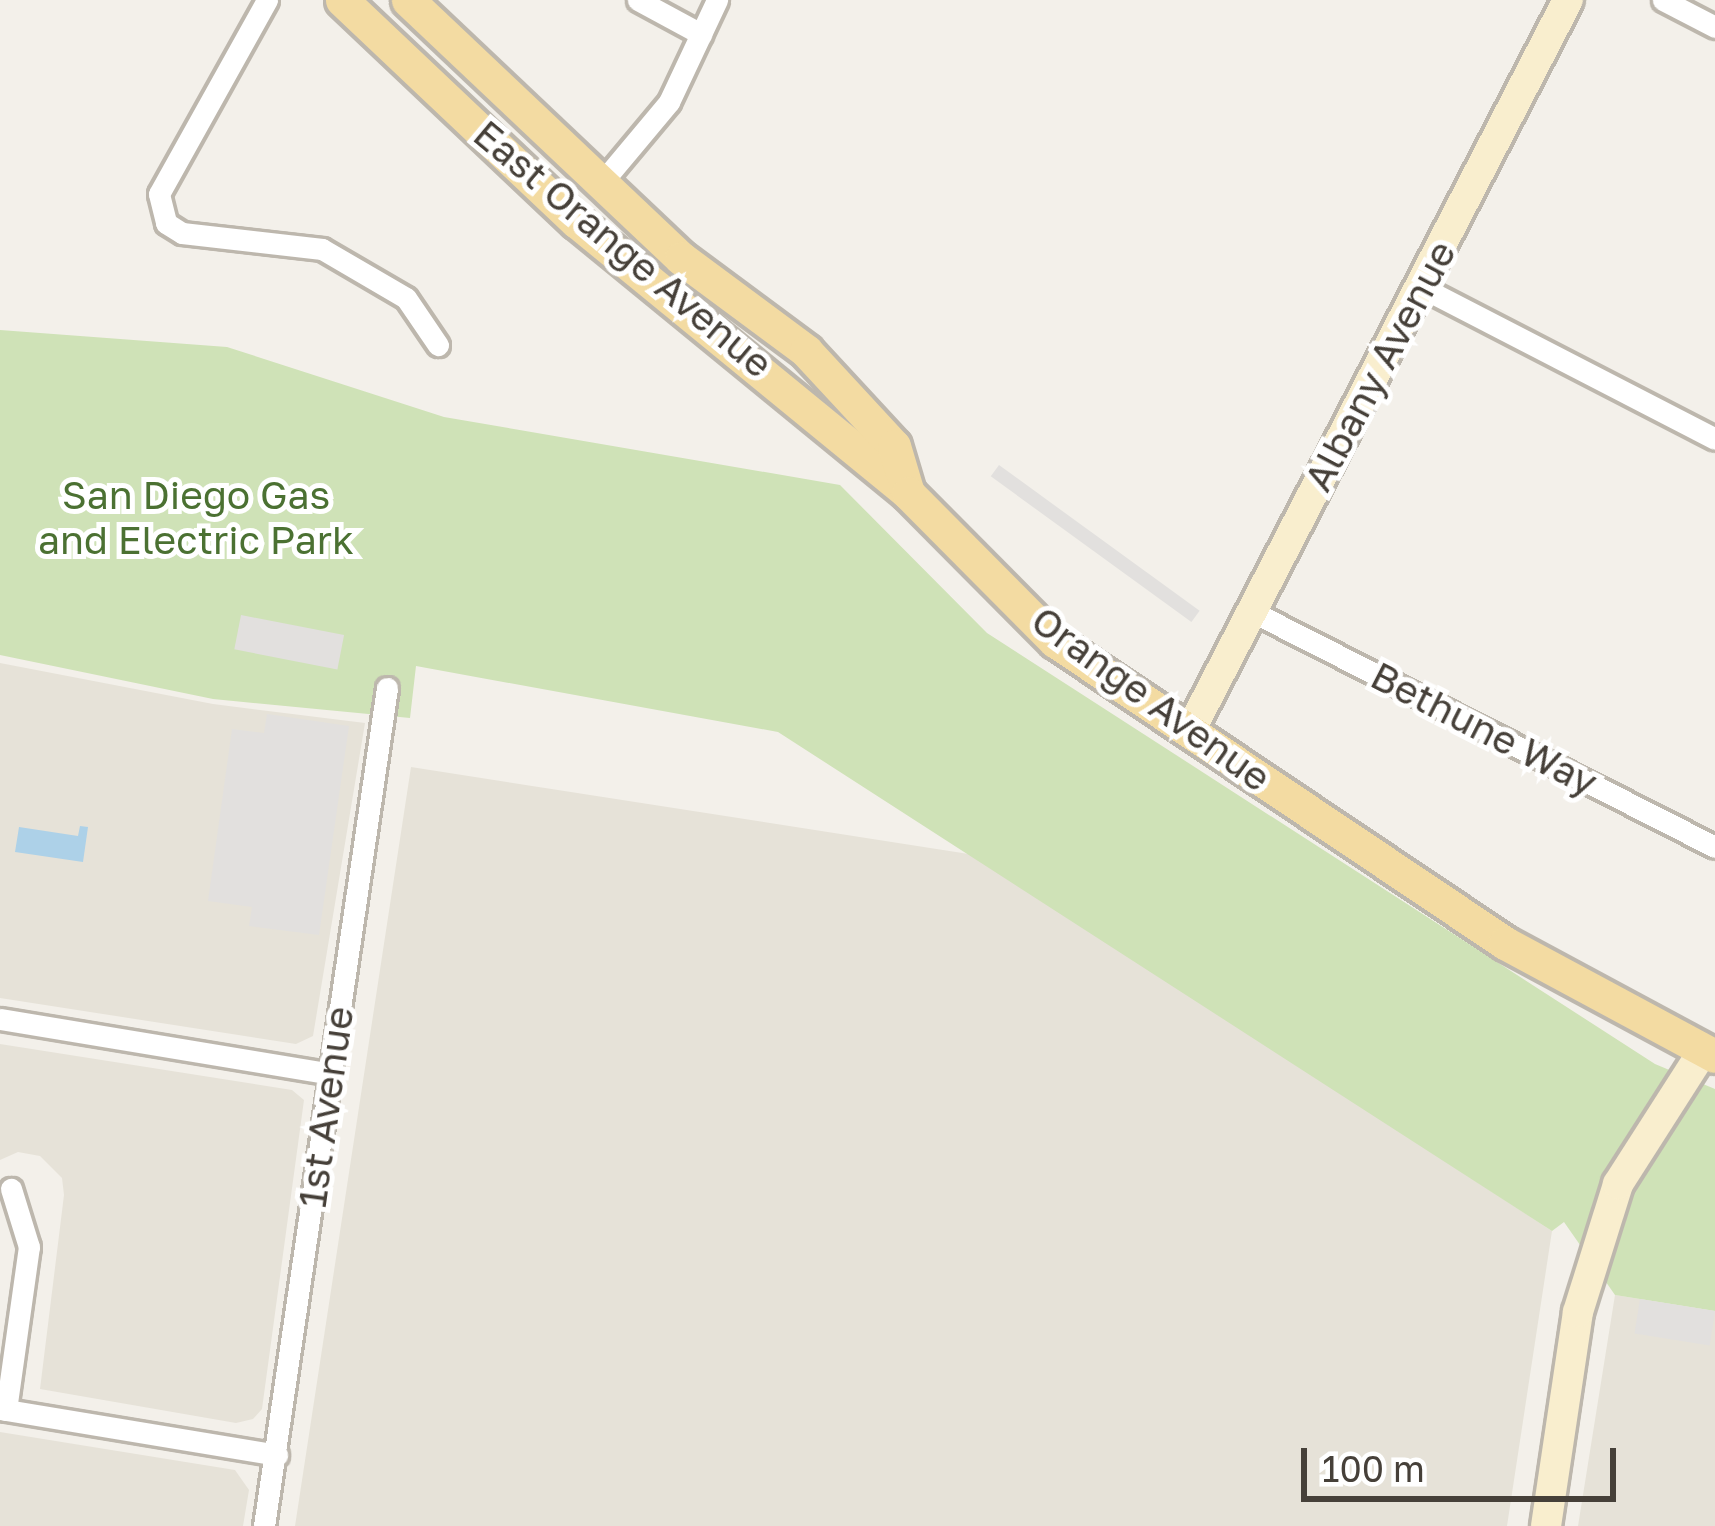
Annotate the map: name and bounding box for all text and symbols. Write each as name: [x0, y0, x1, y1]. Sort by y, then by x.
street label: East Orange Avenue: [464, 110, 782, 388]
street label: Albany Avenue: [1294, 233, 1466, 499]
park label: San Diego Gas and Electric Park: [38, 473, 354, 564]
street label: Orange Avenue: [1022, 597, 1280, 801]
street label: Bethune Way: [1363, 652, 1605, 806]
street label: 1st Avenue: [289, 1003, 363, 1211]
scale bar: [1307, 1424, 1622, 1498]
text: 100 m: [1322, 1447, 1425, 1490]

